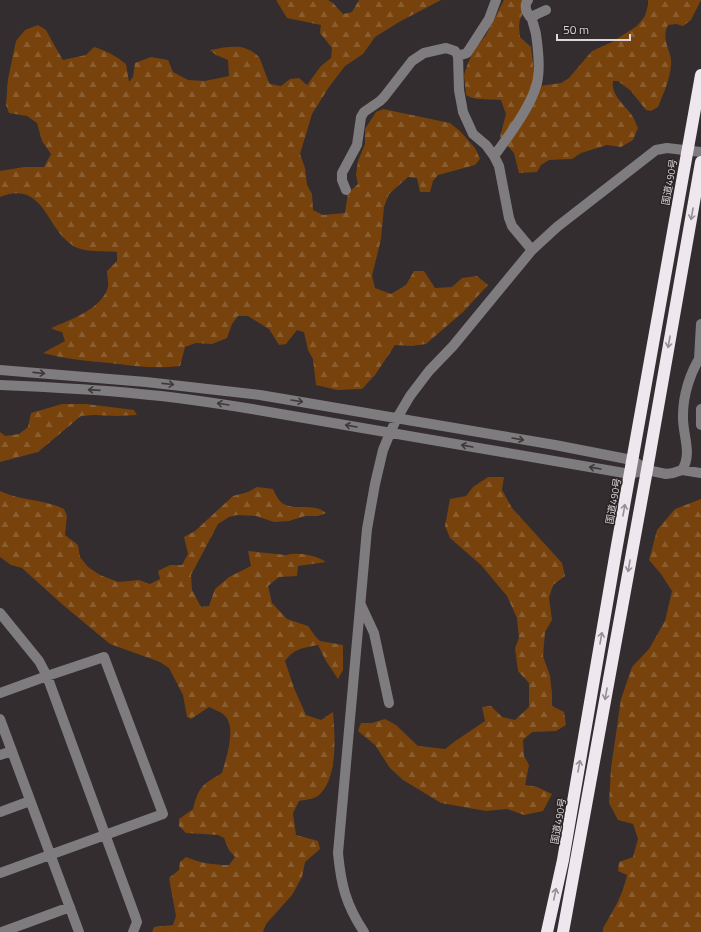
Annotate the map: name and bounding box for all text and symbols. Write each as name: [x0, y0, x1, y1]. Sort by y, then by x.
scale bar: [557, 16, 630, 42]
text: 50 m: [563, 20, 589, 39]
street label: 国道490号: [658, 158, 681, 206]
one-way arrow: [688, 207, 696, 220]
one-way arrow: [665, 335, 673, 348]
one-way arrow: [32, 370, 45, 377]
one-way arrow: [161, 381, 174, 388]
one-way arrow: [88, 387, 101, 394]
one-way arrow: [290, 397, 303, 405]
one-way arrow: [217, 400, 230, 408]
one-way arrow: [345, 422, 358, 430]
one-way arrow: [511, 435, 524, 443]
one-way arrow: [461, 442, 474, 450]
one-way arrow: [589, 464, 602, 472]
street label: 国道490号: [602, 477, 625, 525]
one-way arrow: [620, 504, 628, 517]
one-way arrow: [625, 559, 633, 572]
one-way arrow: [597, 632, 605, 645]
one-way arrow: [602, 687, 610, 700]
one-way arrow: [576, 760, 584, 773]
street label: 国道490号: [547, 797, 570, 845]
one-way arrow: [552, 888, 560, 901]

